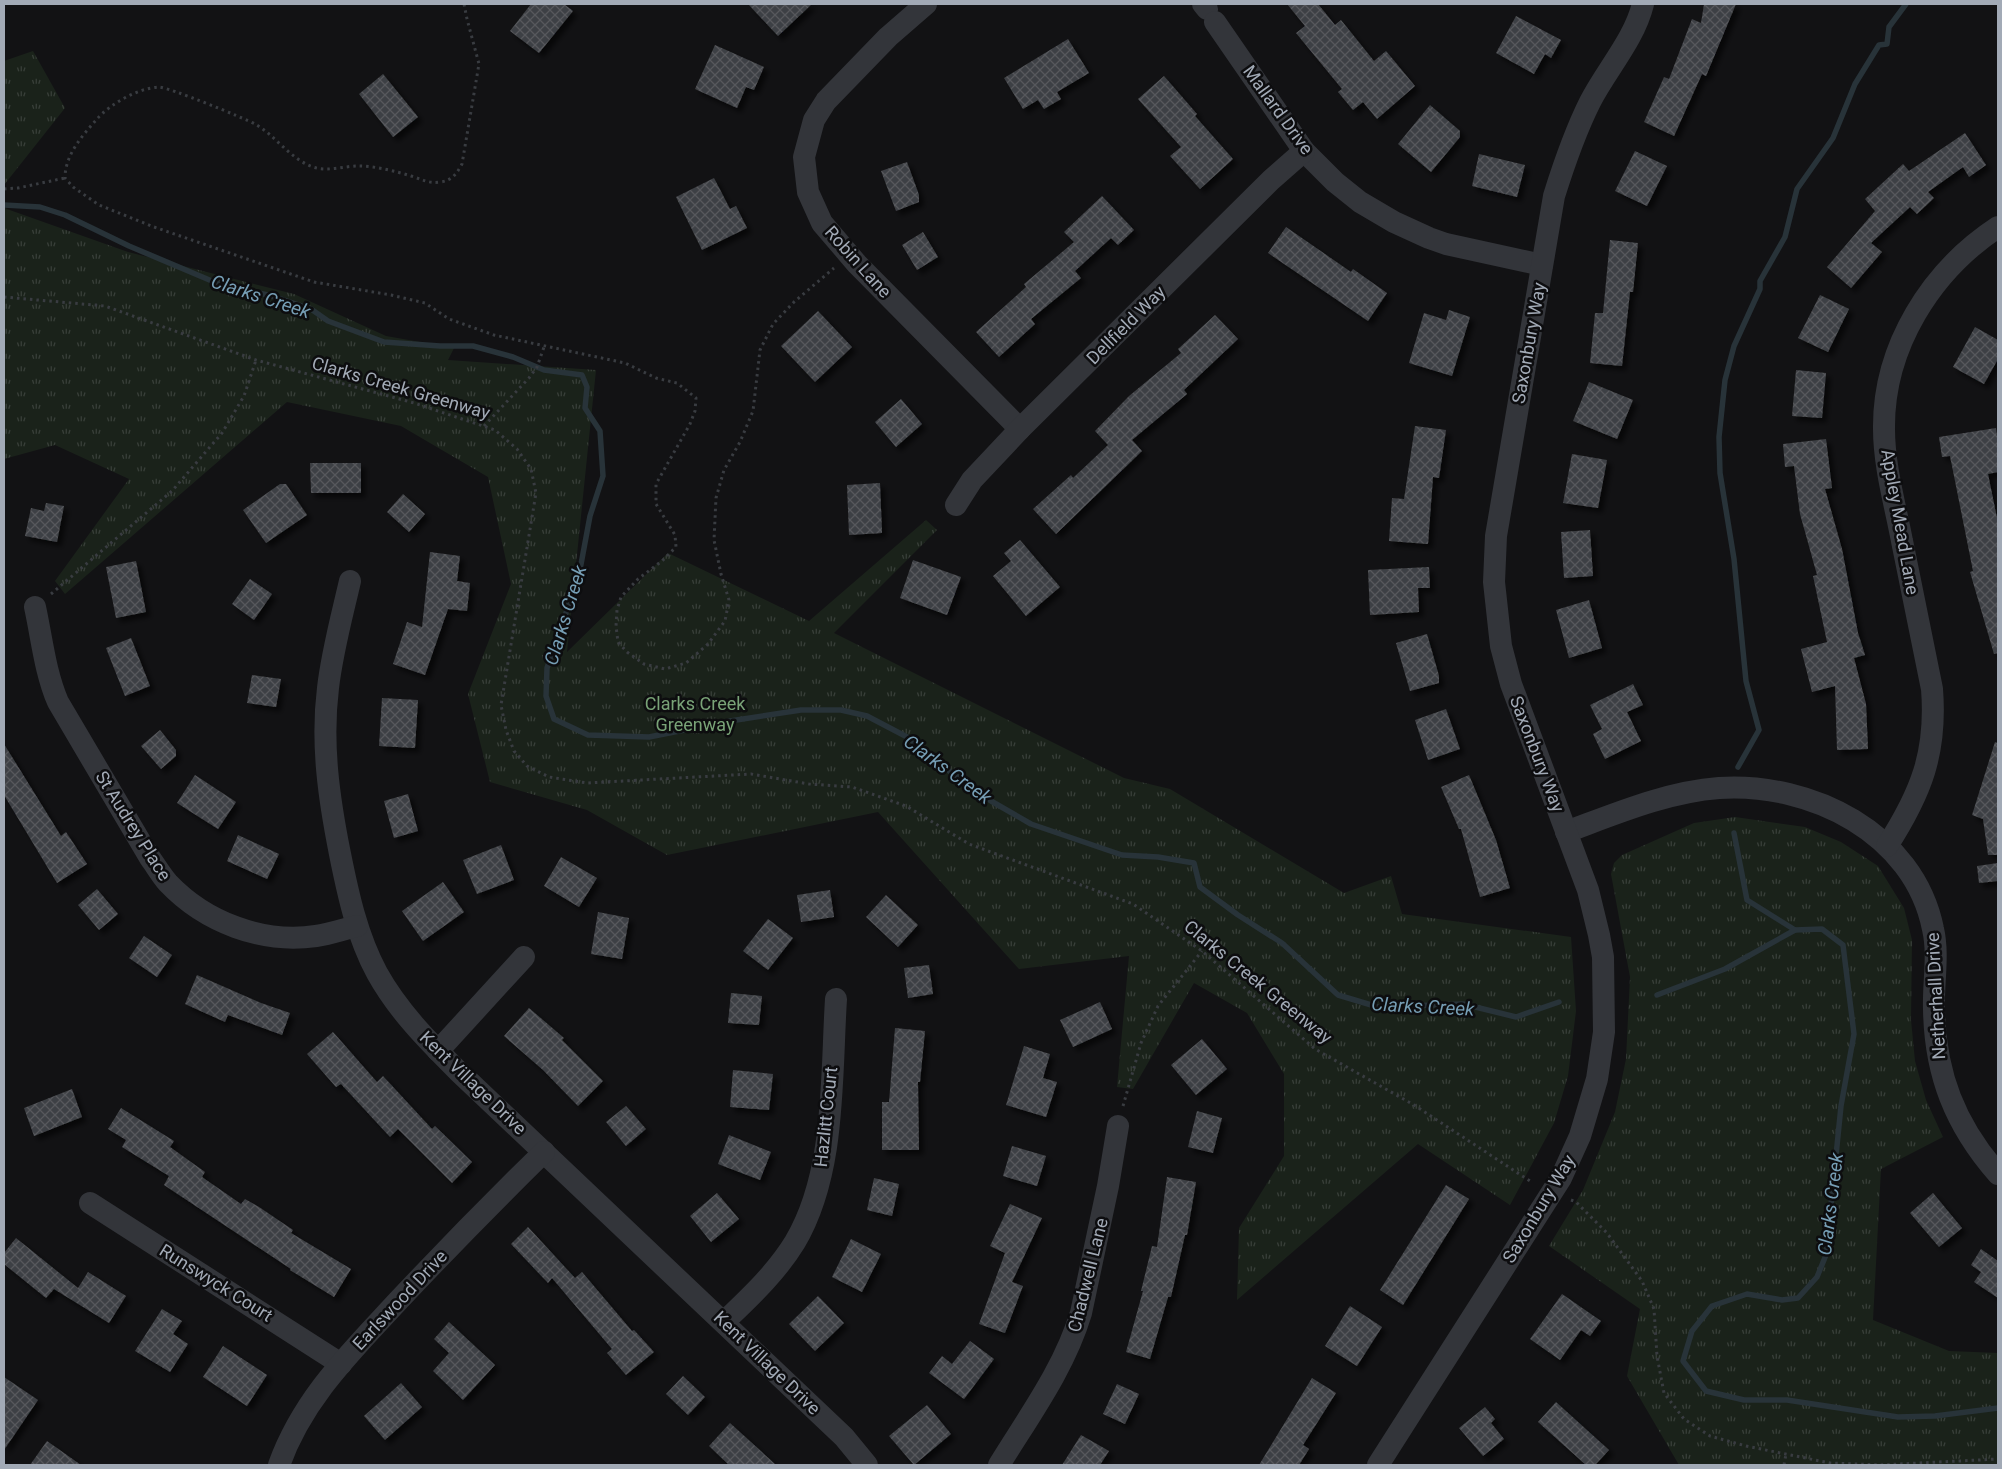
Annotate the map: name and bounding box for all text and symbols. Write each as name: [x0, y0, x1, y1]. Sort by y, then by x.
street label: Mallard Drive: [1239, 61, 1318, 158]
street label: Robin Lane: [821, 221, 896, 302]
water label: Clarks Creek: [208, 270, 314, 324]
street label: Saxonbury Way: [1508, 280, 1550, 405]
street label: Dellfield Way: [1082, 281, 1170, 368]
street label: Clarks Creek Greenway: [310, 352, 493, 423]
street label: Appley Mead Lane: [1877, 448, 1924, 596]
water label: Clarks Creek: [539, 562, 592, 668]
park label: Clarks Creek Greenway: [645, 693, 746, 735]
street label: Saxonbury Way: [1506, 693, 1569, 815]
water label: Clarks Creek: [899, 730, 997, 809]
street label: St Audrey Place: [91, 767, 176, 885]
street label: Clarks Creek Greenway: [1180, 916, 1337, 1048]
street label: Netherhall Drive: [1922, 932, 1949, 1060]
water label: Clarks Creek: [1371, 992, 1476, 1021]
street label: Kent Village Drive: [416, 1027, 531, 1139]
street label: Hazlitt Court: [810, 1066, 841, 1168]
street label: Saxonbury Way: [1498, 1150, 1579, 1267]
water label: Clarks Creek: [1813, 1151, 1848, 1257]
street label: Chadwell Lane: [1063, 1216, 1112, 1334]
street label: Runswyck Court: [156, 1239, 277, 1326]
street label: Earlswood Drive: [348, 1245, 451, 1354]
street label: Kent Village Drive: [710, 1307, 825, 1419]

